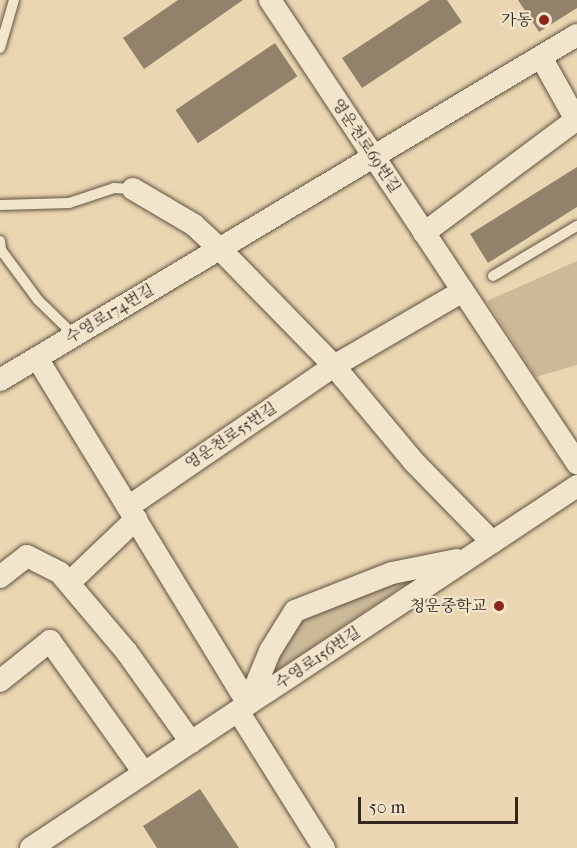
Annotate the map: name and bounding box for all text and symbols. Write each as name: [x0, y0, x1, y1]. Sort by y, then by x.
place label: 가동: [501, 10, 532, 30]
marker: 가동: [537, 13, 551, 27]
street label: 영운천로69번길: [327, 95, 405, 197]
street label: 수영로174번길: [62, 280, 158, 348]
street label: 영운천로55번길: [181, 398, 281, 474]
place label: 청운중학교: [410, 596, 487, 616]
marker: 청운중학교: [492, 599, 506, 613]
street label: 수영로156번길: [272, 622, 364, 694]
scale bar: [361, 785, 522, 823]
text: 50 m: [369, 797, 405, 818]

